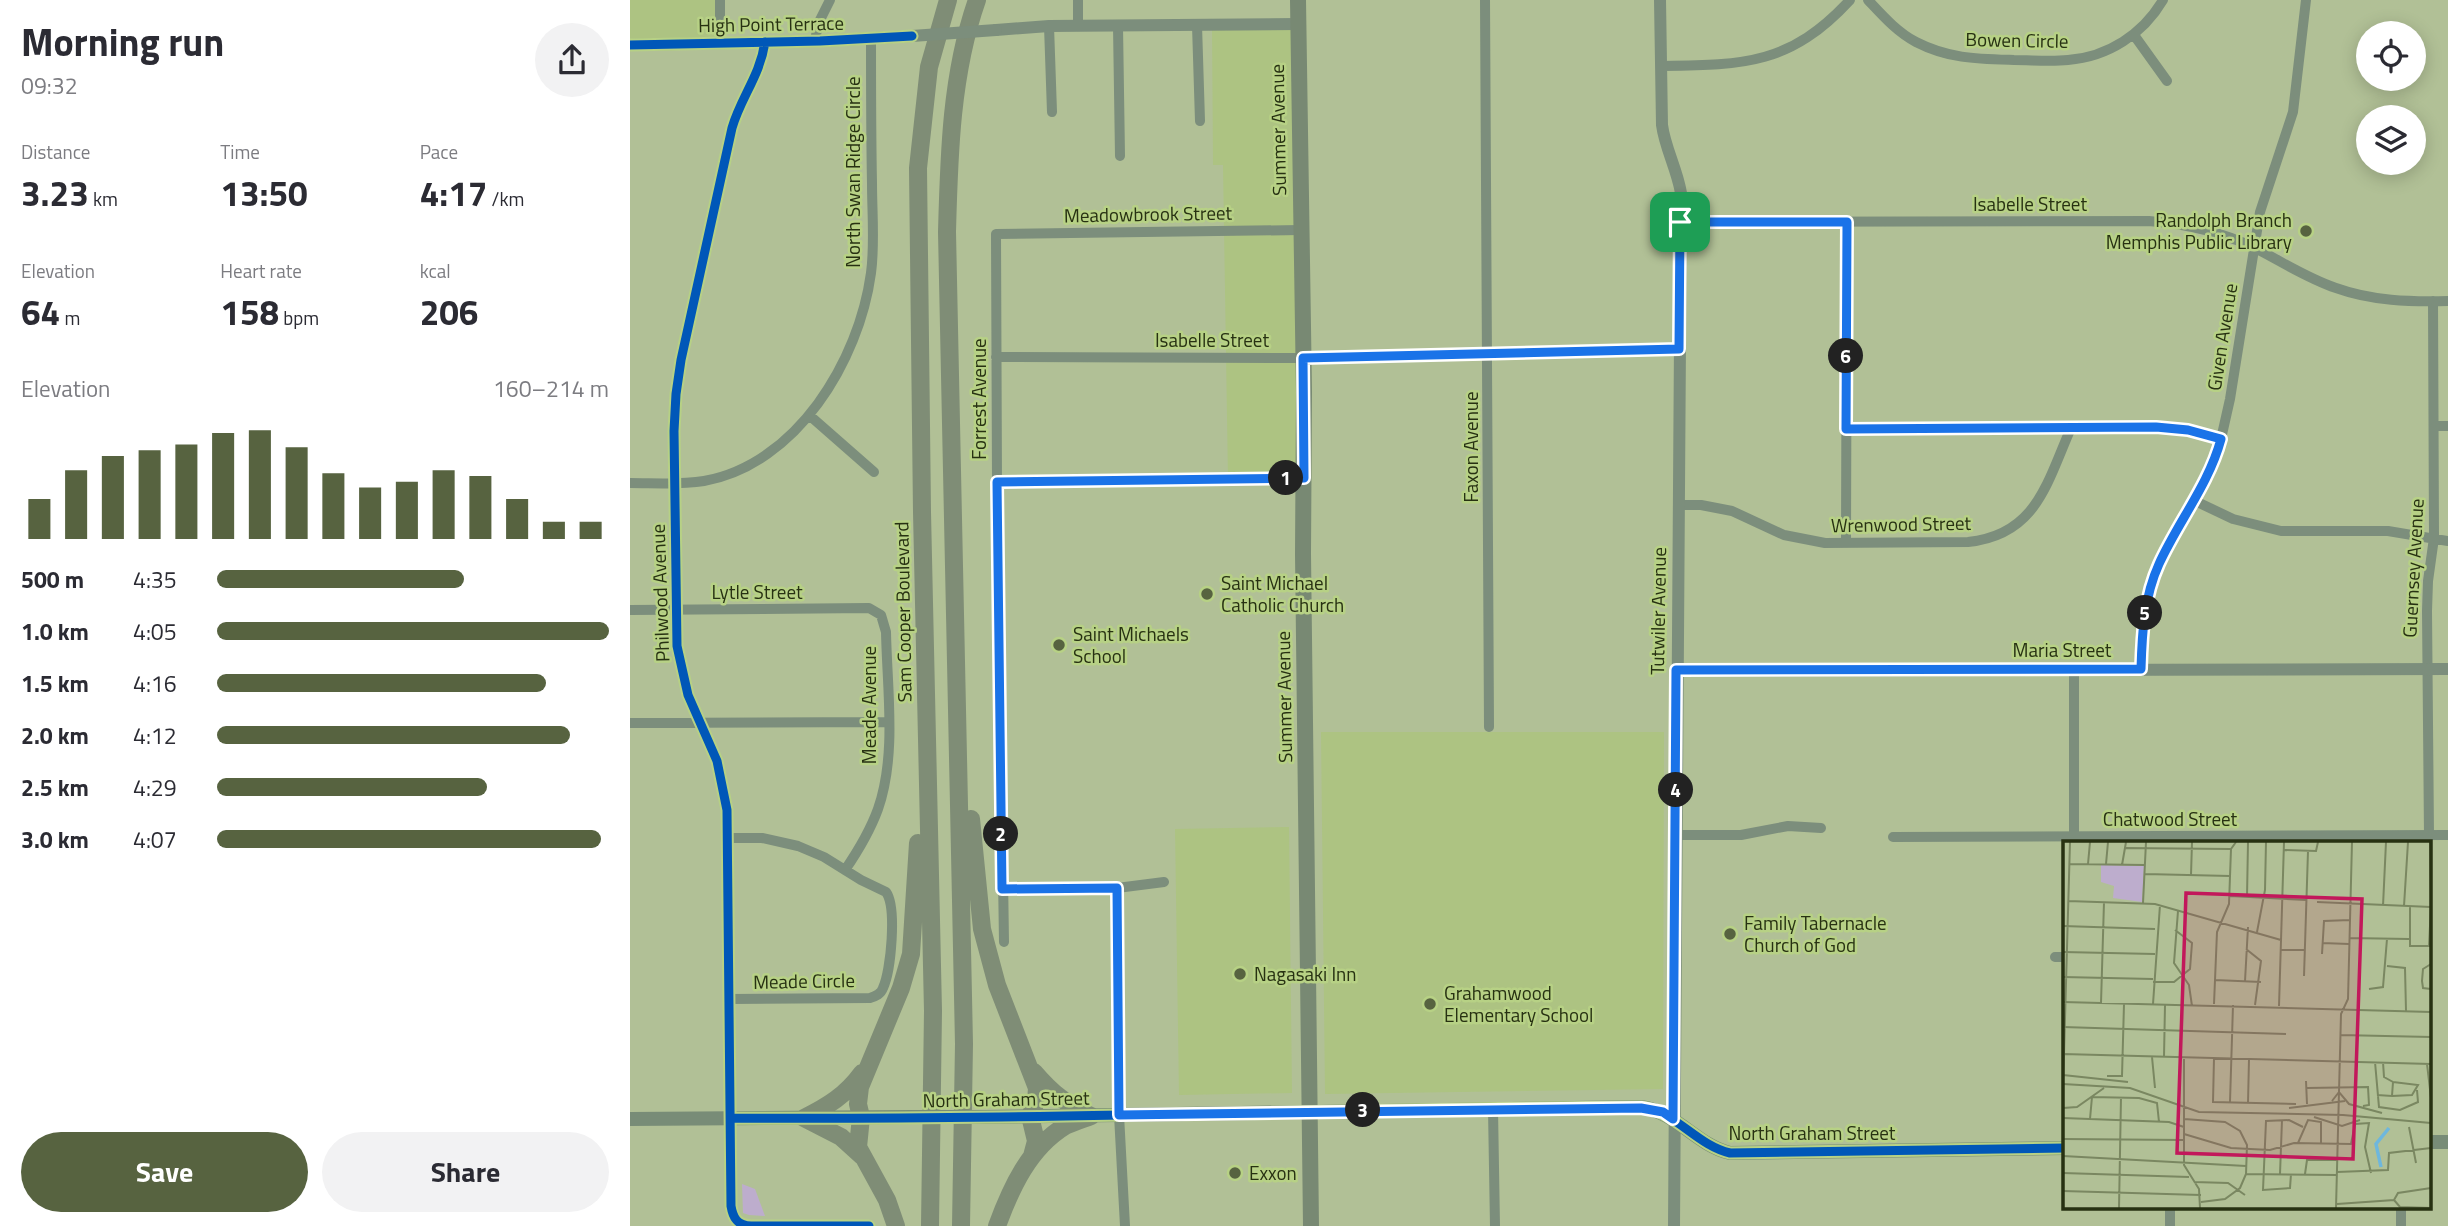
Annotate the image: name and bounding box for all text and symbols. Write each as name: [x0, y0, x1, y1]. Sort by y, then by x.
street label: High Point Terrace: [698, 8, 844, 39]
text: Morning run: [21, 13, 224, 71]
map controls: [2356, 21, 2426, 175]
button: locate: [2356, 21, 2426, 91]
button: share: [535, 23, 609, 97]
street label: Bowen Circle: [1965, 24, 2069, 55]
street label: Summer Avenue: [1262, 64, 1293, 196]
text: 09:32: [21, 68, 78, 103]
street label: North Swan Ridge Circle: [838, 76, 867, 268]
button: layers: [2356, 105, 2426, 175]
text: Distance: [21, 137, 90, 166]
text: Time: [220, 137, 260, 166]
text: Pace: [420, 137, 458, 166]
text: 3.23: [21, 166, 89, 220]
text: 13:50: [220, 166, 308, 220]
text: 4:17: [420, 166, 487, 220]
text: km: [89, 184, 118, 213]
text: /km: [487, 184, 524, 213]
street label: Isabelle Street: [1973, 189, 2087, 218]
pin: [1650, 192, 1710, 252]
street label: Meadowbrook Street: [1064, 198, 1233, 229]
icon: arrive: [1661, 203, 1699, 241]
place label: Randolph Branch Memphis Public Library: [2106, 205, 2292, 256]
marker: Randolph Branch Memphis Public Library: [2298, 223, 2314, 239]
text: Elevation: [21, 256, 95, 285]
text: Heart rate: [220, 256, 302, 285]
text: kcal: [420, 256, 451, 285]
street label: Given Avenue: [2199, 281, 2244, 393]
text: 64: [21, 285, 60, 339]
text: 158: [220, 285, 279, 339]
text: 206: [420, 285, 478, 339]
text: m: [60, 303, 80, 332]
text: bpm: [279, 303, 319, 332]
street label: Isabelle Street: [1155, 325, 1269, 354]
street label: Forrest Avenue: [964, 338, 993, 460]
pin: 6: [1828, 338, 1864, 374]
text: 6: [1840, 341, 1851, 370]
text: Elevation: [21, 371, 110, 406]
text: 160–214 m: [493, 371, 609, 406]
street label: Faxon Avenue: [1456, 391, 1485, 503]
pin: 1: [1268, 461, 1304, 496]
text: 1: [1280, 463, 1291, 492]
street label: Guernsey Avenue: [2394, 498, 2431, 638]
street label: Wrenwood Street: [1831, 508, 1972, 539]
street label: Sam Cooper Boulevard: [886, 521, 919, 703]
street label: Philwood Avenue: [643, 523, 676, 663]
street label: Tutwiler Avenue: [1642, 547, 1673, 675]
text: 500 m: [21, 562, 84, 597]
text: 4:35: [133, 562, 177, 597]
place label: Saint Michael Catholic Church: [1221, 568, 1344, 619]
street label: Lytle Street: [711, 577, 803, 606]
marker: Saint Michael Catholic Church: [1199, 586, 1215, 602]
pin: 5: [2128, 596, 2162, 630]
text: 5: [2139, 598, 2150, 627]
text: 1.0 km: [21, 614, 89, 649]
text: 4:05: [133, 614, 177, 649]
place label: Saint Michaels School: [1073, 619, 1189, 670]
street label: Summer Avenue: [1268, 631, 1299, 763]
street label: Maria Street: [2013, 635, 2112, 664]
marker: Saint Michaels School: [1051, 637, 1067, 653]
street label: Meade Avenue: [854, 646, 883, 764]
text: 1.5 km: [21, 666, 89, 701]
text: 4:16: [133, 666, 177, 701]
text: 2.0 km: [21, 718, 89, 753]
text: 4:12: [133, 718, 177, 753]
text: 2.5 km: [21, 770, 89, 805]
text: 4:29: [133, 770, 177, 805]
pin: 4: [1658, 772, 1694, 808]
text: 4: [1670, 775, 1681, 804]
street label: Chatwood Street: [2103, 804, 2238, 833]
pin: 2: [984, 816, 1018, 852]
text: 2: [995, 819, 1006, 848]
text: 3.0 km: [21, 822, 89, 857]
text: 4:07: [133, 822, 177, 857]
inset map: [2063, 841, 2430, 1208]
place label: Family Tabernacle Church of God: [1744, 908, 1887, 959]
marker: Family Tabernacle Church of God: [1722, 926, 1738, 942]
place label: Nagasaki Inn: [1254, 959, 1357, 988]
street label: Meade Circle: [753, 965, 855, 996]
marker: Nagasaki Inn: [1232, 966, 1248, 982]
place label: Grahamwood Elementary School: [1444, 978, 1593, 1029]
marker: Grahamwood Elementary School: [1422, 996, 1438, 1012]
street label: North Graham Street: [922, 1083, 1090, 1114]
pin: 3: [1346, 1092, 1380, 1128]
text: 3: [1357, 1095, 1368, 1124]
street label: North Graham Street: [1729, 1118, 1896, 1147]
button: Save: [21, 1132, 308, 1212]
button: Share: [322, 1132, 609, 1212]
place label: Exxon: [1249, 1158, 1297, 1187]
marker: Exxon: [1227, 1165, 1243, 1181]

